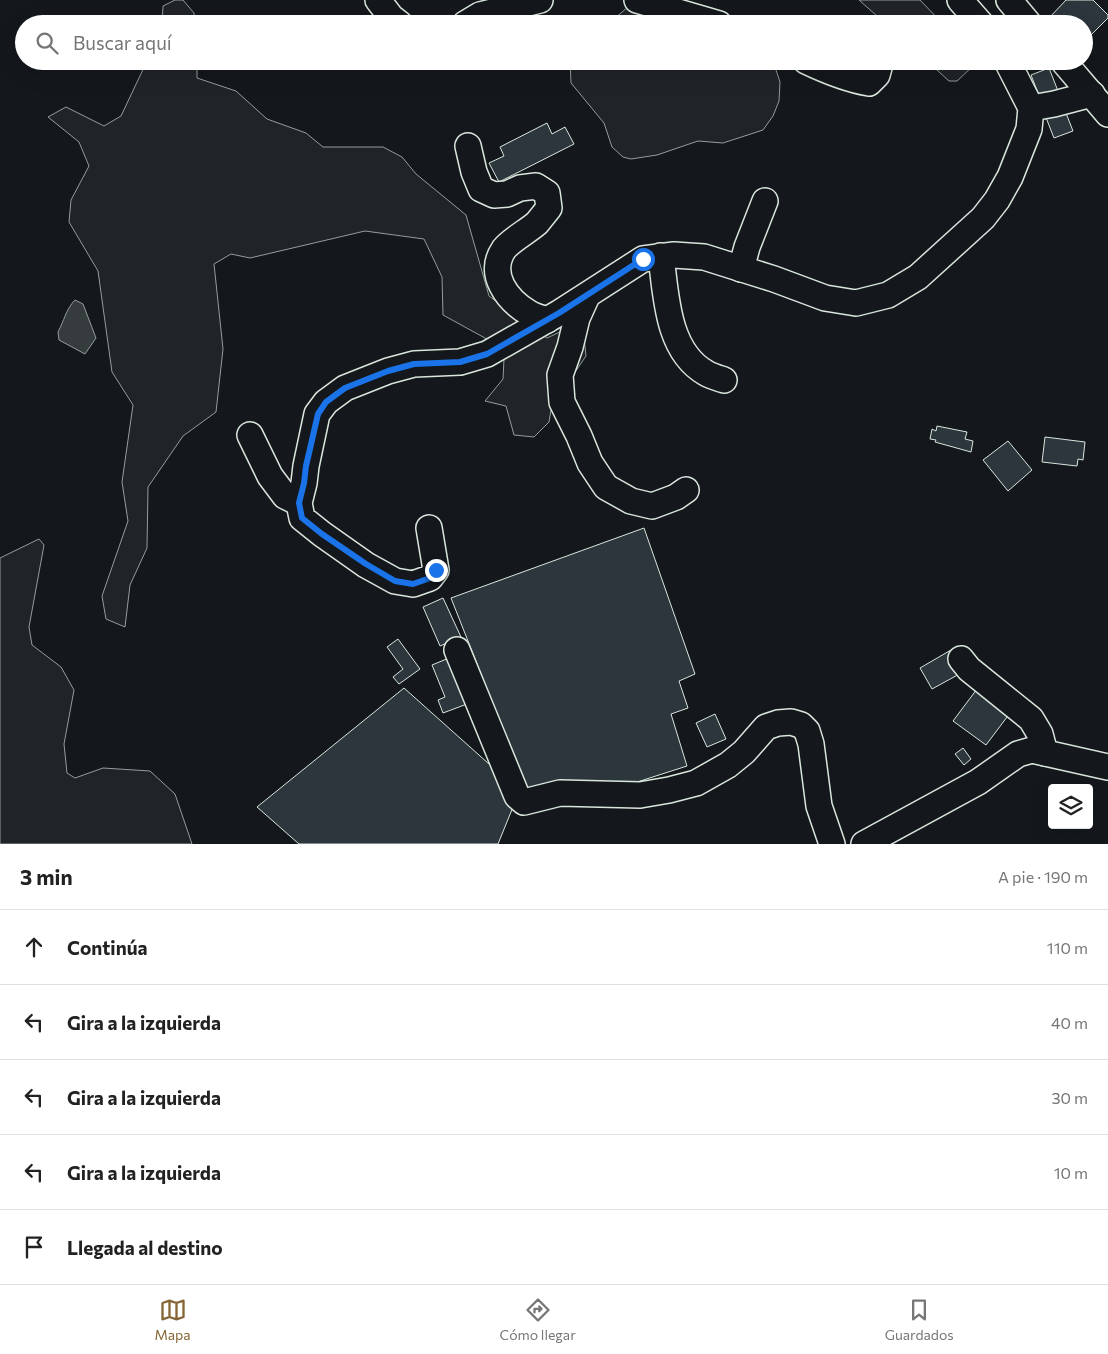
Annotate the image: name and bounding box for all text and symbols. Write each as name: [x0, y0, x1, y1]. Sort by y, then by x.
search box: [15, 15, 1093, 70]
icon: search: [33, 29, 61, 57]
text: Buscar aquí: [73, 31, 172, 54]
route start: [632, 248, 655, 271]
route end: [425, 559, 448, 582]
map controls: [1048, 784, 1093, 829]
button: layers: [1048, 784, 1093, 829]
text: 3 min: [20, 864, 73, 889]
text: A pie · 190 m: [998, 867, 1088, 886]
icon: ahead: [20, 933, 48, 961]
text: Continúa: [67, 936, 148, 959]
text: 110 m: [1047, 938, 1088, 957]
icon: left: [20, 1008, 48, 1036]
text: Gira a la izquierda: [67, 1011, 221, 1034]
text: 40 m: [1051, 1013, 1088, 1032]
icon: left: [20, 1083, 48, 1111]
text: Gira a la izquierda: [67, 1086, 221, 1109]
text: 30 m: [1051, 1088, 1088, 1107]
icon: left: [20, 1158, 48, 1186]
text: Gira a la izquierda: [67, 1161, 221, 1184]
text: 10 m: [1054, 1163, 1088, 1182]
icon: arrive: [20, 1233, 48, 1261]
text: Llegada al destino: [67, 1236, 223, 1259]
tab: Mapa: [154, 1296, 191, 1343]
tab: Cómo llegar: [500, 1296, 576, 1343]
tab: Guardados: [885, 1296, 954, 1343]

